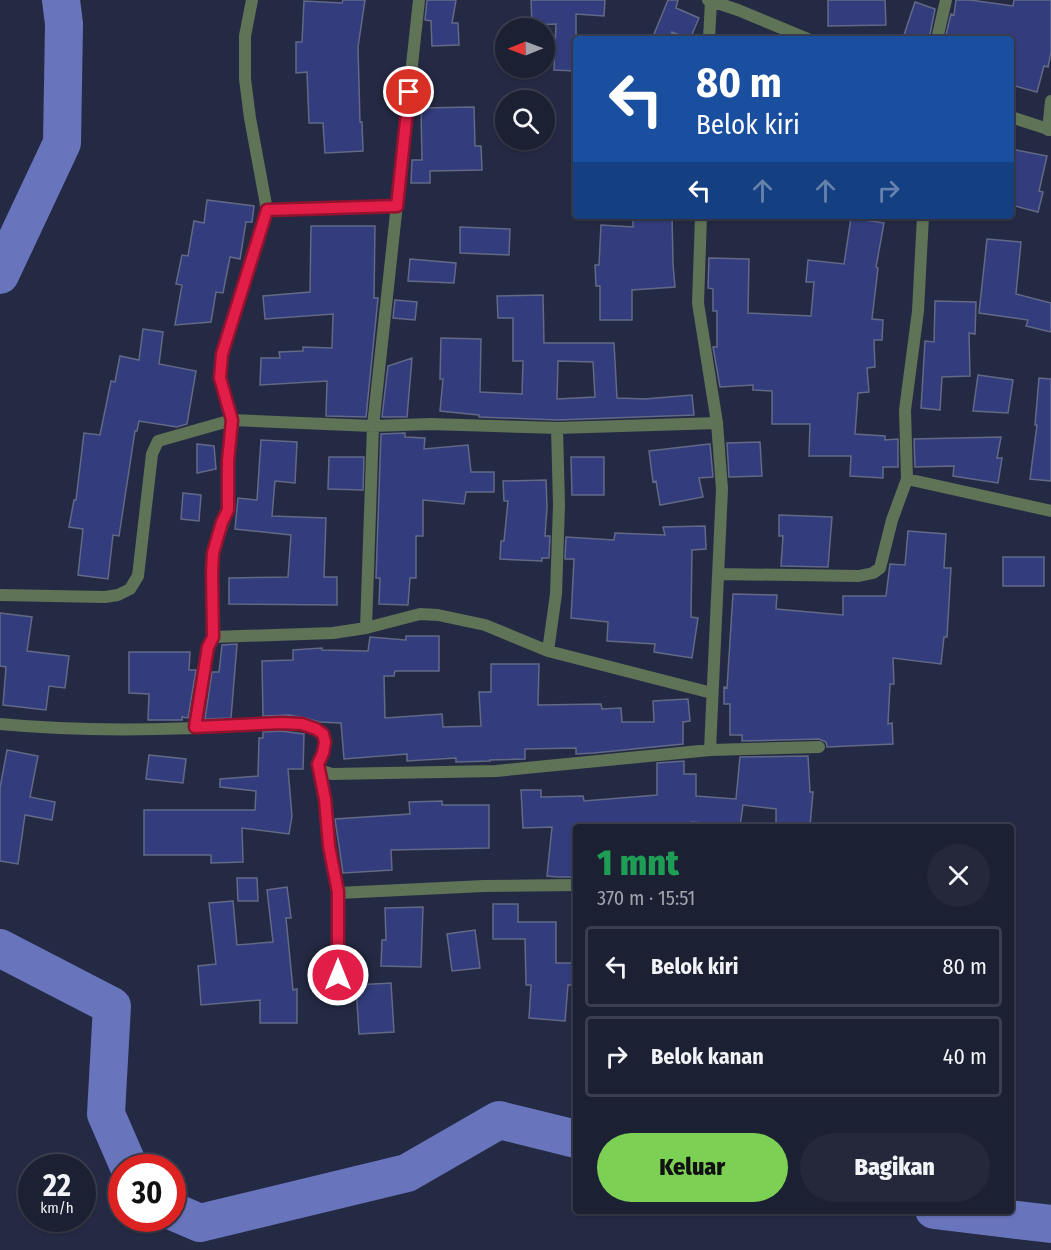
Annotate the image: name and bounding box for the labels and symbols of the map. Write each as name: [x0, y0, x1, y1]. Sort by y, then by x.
north arrow: [495, 18, 555, 78]
pin: [383, 66, 434, 117]
position arrow: [306, 943, 370, 1007]
speed limit sign: 30: [108, 1154, 186, 1232]

